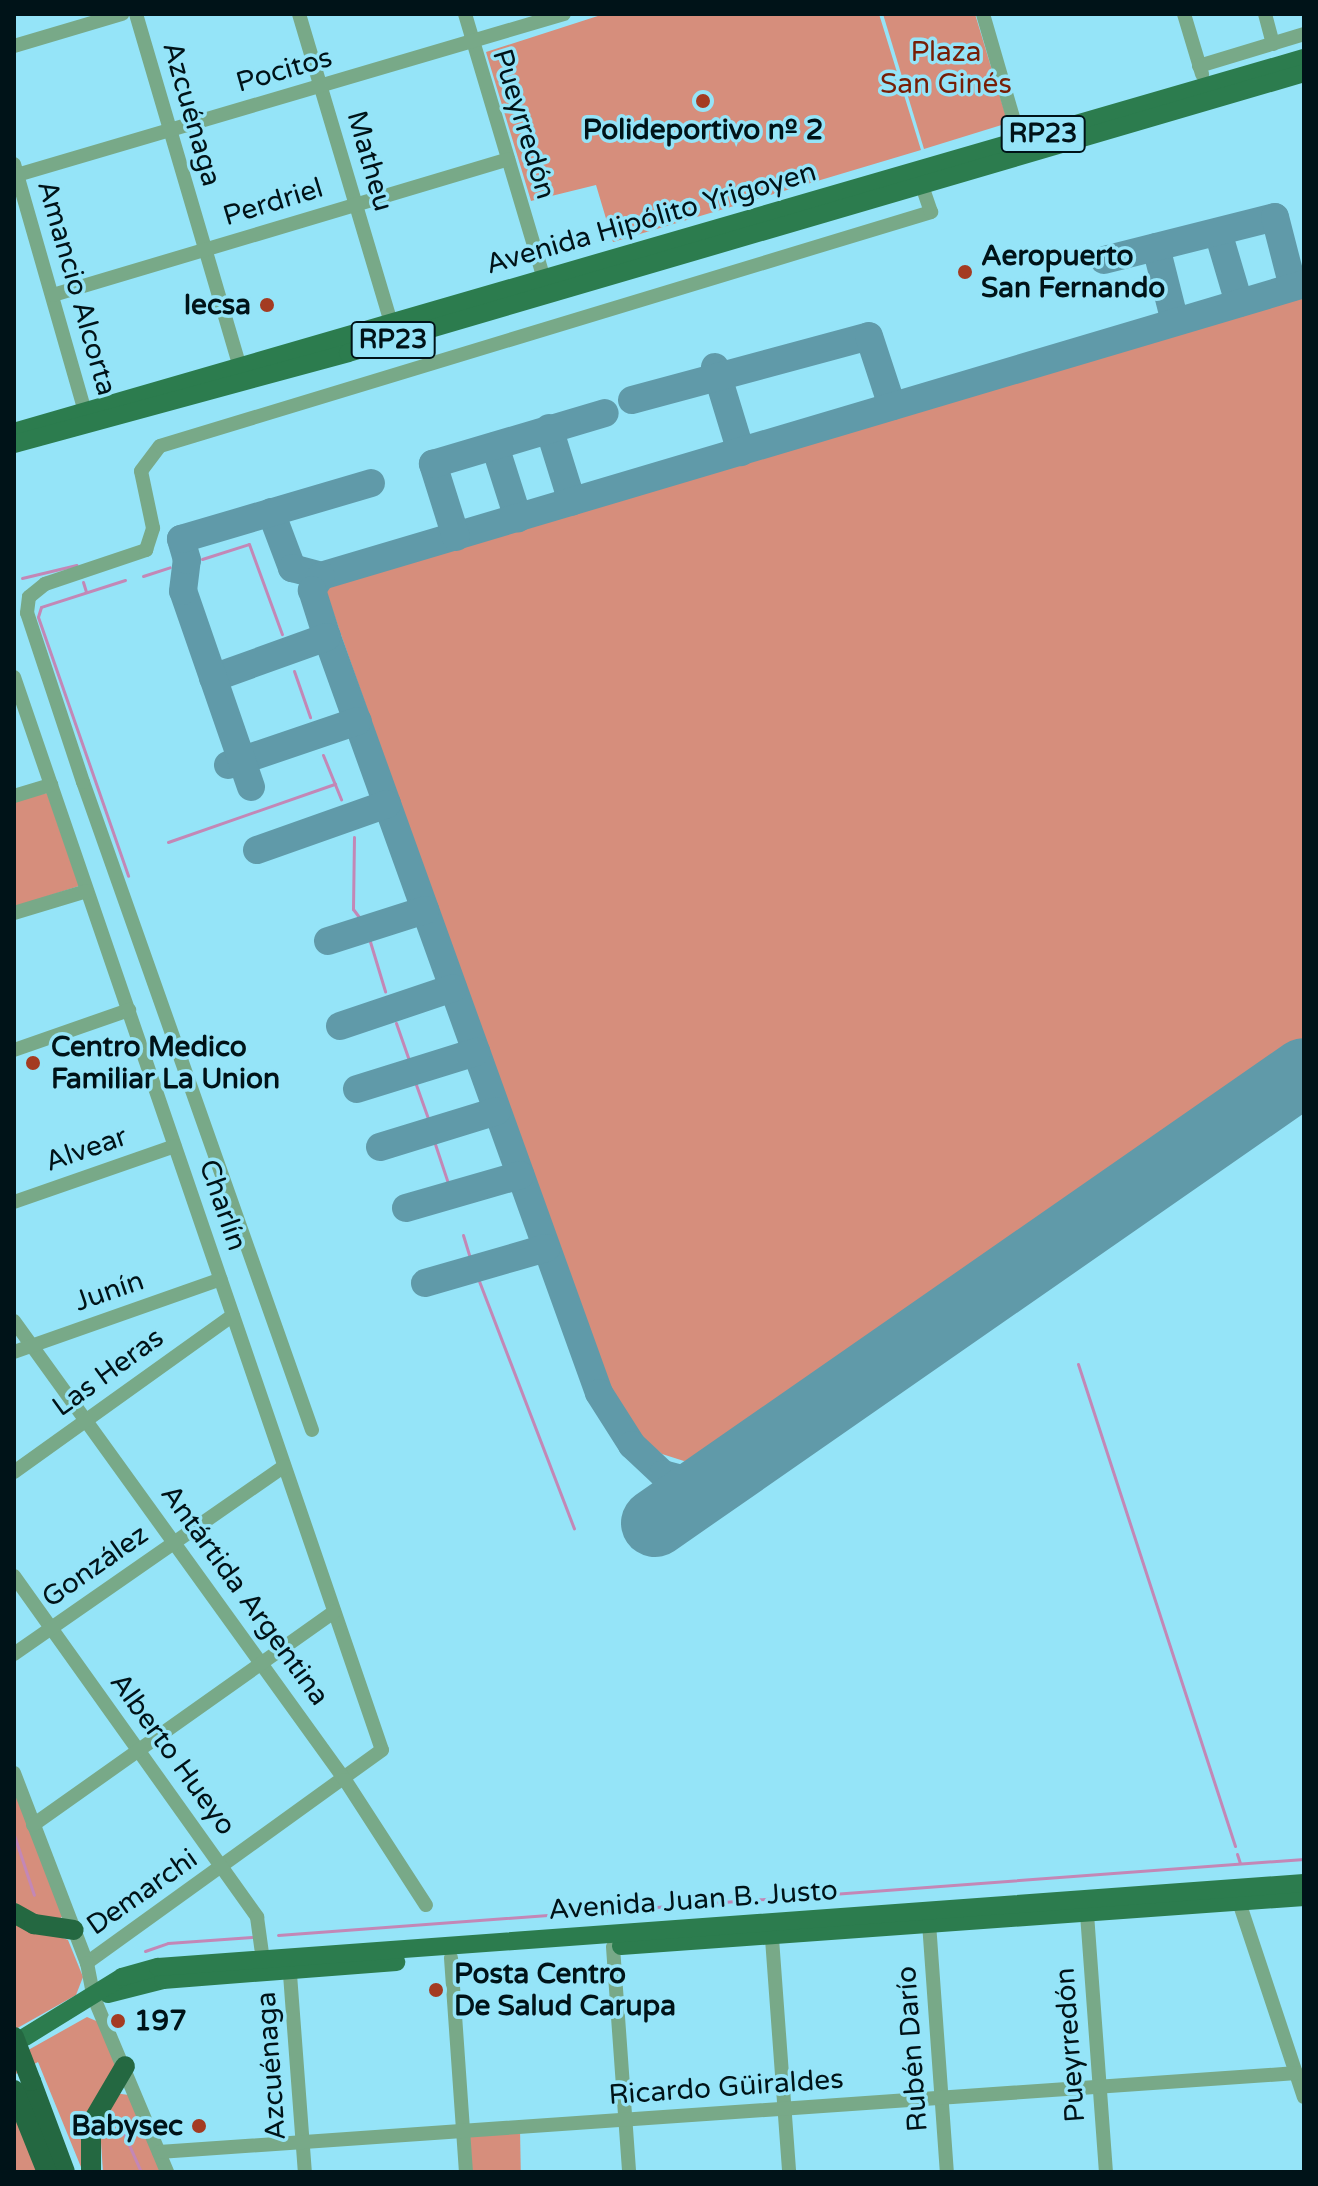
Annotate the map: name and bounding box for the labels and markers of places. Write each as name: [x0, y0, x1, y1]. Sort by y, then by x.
marker: Polideportivo nº 2: [694, 92, 712, 110]
place label: Polideportivo nº 2: [583, 113, 823, 147]
place label: Aeropuerto San Fernando: [981, 239, 1165, 305]
marker: Aeropuerto San Fernando: [956, 263, 974, 281]
place label: Iecsa: [183, 288, 251, 322]
marker: Iecsa: [258, 296, 276, 314]
place label: Centro Medico Familiar La Union: [51, 1030, 280, 1096]
marker: Centro Medico Familiar La Union: [22, 1052, 44, 1074]
place label: Posta Centro De Salud Carupa: [454, 1957, 676, 2023]
marker: Posta Centro De Salud Carupa: [425, 1979, 447, 2001]
place label: 197: [134, 2004, 187, 2038]
marker: 197: [109, 2012, 127, 2030]
place label: Babysec: [71, 2109, 183, 2143]
marker: Babysec: [190, 2117, 208, 2135]

